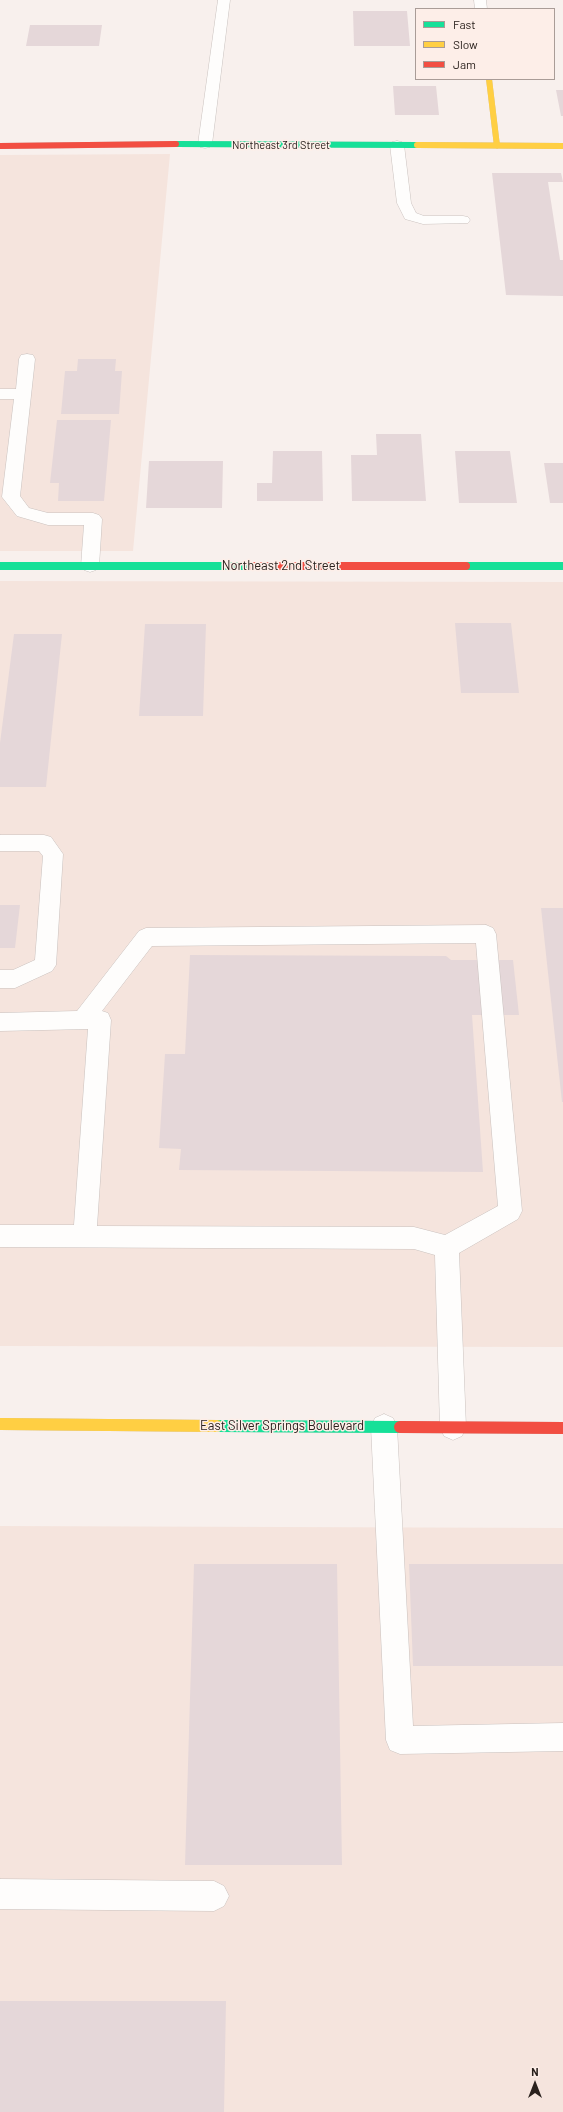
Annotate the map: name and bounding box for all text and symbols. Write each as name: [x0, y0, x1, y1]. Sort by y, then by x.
legend: [415, 8, 555, 80]
text: Fast: [453, 17, 476, 31]
text: Slow: [453, 37, 478, 51]
text: Jam: [453, 57, 476, 71]
street label: Northeast 3rd Street: [232, 138, 330, 152]
street label: Northeast 2nd Street: [222, 558, 340, 574]
street label: East Silver Springs Boulevard: [200, 1418, 364, 1434]
north arrow: [515, 2064, 555, 2104]
text: N: [531, 2065, 539, 2078]

